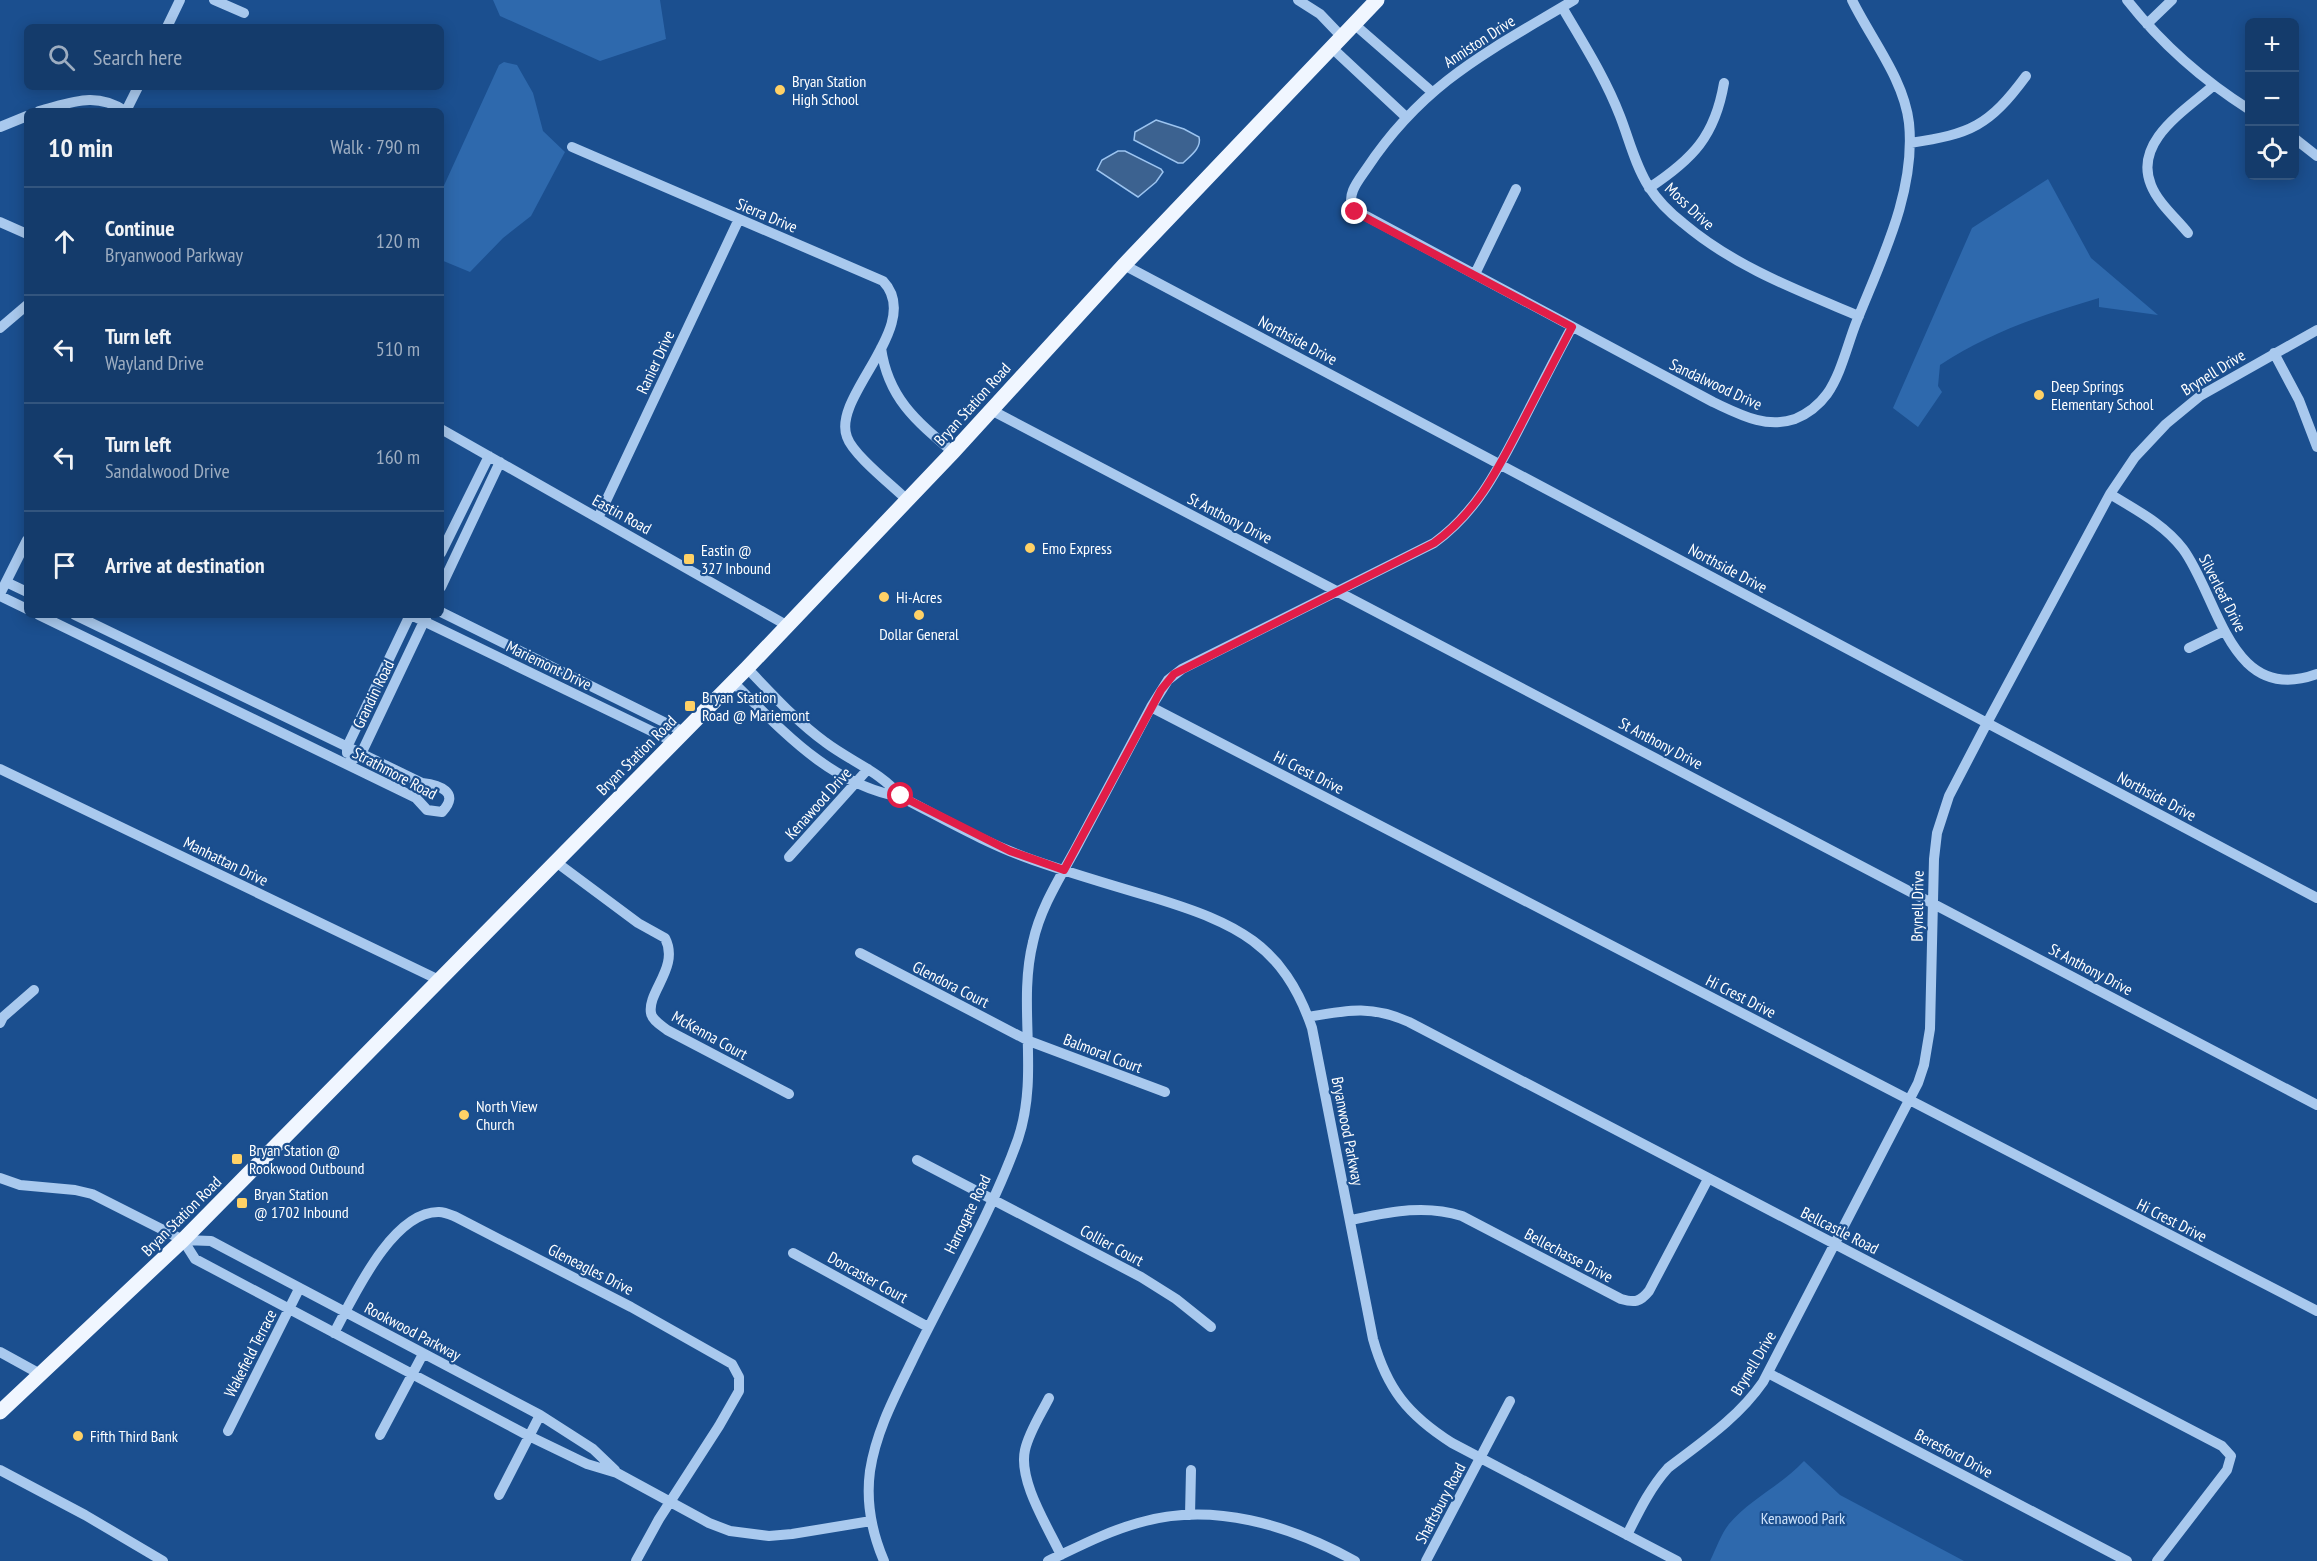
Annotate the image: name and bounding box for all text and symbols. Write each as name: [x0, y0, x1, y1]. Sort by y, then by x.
street label: Anniston Drive: [1440, 11, 1518, 71]
map controls: [2245, 18, 2299, 180]
button: +: [2245, 18, 2299, 72]
search box: [24, 24, 444, 90]
icon: search: [45, 41, 78, 74]
text: Search here: [93, 43, 182, 71]
place label: Bryan Station High School: [792, 71, 866, 109]
button: −: [2245, 72, 2299, 126]
marker: Bryan Station High School: [773, 83, 787, 97]
button: locate: [2245, 126, 2299, 180]
text: 10 min: [48, 131, 113, 164]
text: Walk · 790 m: [330, 134, 420, 160]
street label: Moss Drive: [1661, 178, 1719, 234]
street label: Sierra Drive: [733, 193, 801, 237]
route end: [1341, 198, 1367, 224]
text: Continue: [105, 214, 175, 242]
icon: ahead: [48, 225, 81, 258]
text: 120 m: [376, 228, 420, 254]
text: Bryanwood Parkway: [105, 242, 243, 268]
street label: Northside Drive: [1255, 311, 1341, 369]
text: Turn left: [105, 322, 171, 350]
street label: Ranier Drive: [632, 327, 678, 397]
icon: left: [48, 333, 81, 366]
text: 510 m: [376, 336, 420, 362]
street label: Brynell Drive: [2177, 345, 2249, 399]
text: Wayland Drive: [105, 350, 204, 376]
street label: Sandalwood Drive: [1667, 354, 1765, 414]
street label: Bryan Station Road: [929, 358, 1015, 450]
place label: Deep Springs Elementary School: [2051, 376, 2154, 414]
marker: Deep Springs Elementary School: [2032, 388, 2046, 402]
text: Turn left: [105, 430, 171, 458]
icon: left: [48, 441, 81, 474]
text: 160 m: [376, 444, 420, 470]
text: Sandalwood Drive: [105, 458, 230, 484]
street label: St Anthony Drive: [1184, 488, 1276, 548]
street label: Eastin Road: [589, 490, 655, 538]
place label: Emo Express: [1042, 538, 1112, 558]
street label: Northside Drive: [1685, 539, 1771, 597]
place label: Eastin @ 327 Inbound: [701, 540, 771, 578]
marker: Emo Express: [1023, 541, 1037, 555]
icon: arrive: [48, 549, 81, 582]
text: Arrive at destination: [105, 551, 265, 579]
street label: Silverleaf Drive: [2195, 551, 2251, 635]
marker: Eastin @ 327 Inbound: [682, 552, 696, 566]
place label: Hi-Acres: [896, 587, 942, 607]
marker: Hi-Acres: [877, 590, 891, 604]
marker: Dollar General: [912, 608, 926, 622]
place label: Dollar General: [879, 624, 959, 644]
street label: Mariemont Drive: [503, 636, 595, 694]
street label: Grandin Road: [348, 656, 398, 732]
place label: Bryan Station Road @ Mariemont: [702, 687, 810, 725]
marker: Bryan Station Road @ Mariemont: [683, 699, 697, 713]
street label: Bryan Station Road: [592, 711, 680, 799]
street label: St Anthony Drive: [1616, 713, 1706, 773]
street label: Strathmore Road: [349, 742, 441, 804]
street label: Hi Crest Drive: [1271, 746, 1347, 798]
street label: Kenawood Drive: [781, 763, 855, 843]
street label: Northside Drive: [2114, 767, 2200, 825]
route start: [887, 782, 913, 808]
street label: Manhattan Drive: [180, 832, 272, 890]
street label: Brynell Drive: [1906, 870, 1928, 942]
street label: St Anthony Drive: [2046, 939, 2136, 999]
street label: Glendora Court: [909, 956, 993, 1012]
street label: Hi Crest Drive: [1703, 970, 1779, 1022]
street label: McKenna Court: [669, 1006, 752, 1064]
street label: Balmoral Court: [1061, 1029, 1146, 1077]
street label: Bryanwood Parkway: [1328, 1075, 1368, 1187]
place label: North View Church: [476, 1096, 538, 1134]
marker: North View Church: [457, 1108, 471, 1122]
place label: Bryan Station @ Rookwood Outbound: [249, 1140, 364, 1178]
marker: Bryan Station @ Rookwood Outbound: [230, 1152, 244, 1166]
street label: Harrogate Road: [939, 1171, 995, 1257]
street label: Bryan Station Road: [137, 1172, 225, 1260]
place label: Bryan Station @ 1702 Inbound: [254, 1184, 349, 1222]
street label: Hi Crest Drive: [2134, 1194, 2210, 1246]
marker: Bryan Station @ 1702 Inbound: [235, 1196, 249, 1210]
street label: Bellcastle Road: [1798, 1202, 1882, 1258]
street label: Collier Court: [1077, 1220, 1148, 1270]
street label: Bellechasse Drive: [1521, 1223, 1617, 1287]
street label: Gleneagles Drive: [545, 1239, 637, 1299]
street label: Doncaster Court: [824, 1247, 912, 1307]
street label: Rookwood Parkway: [361, 1297, 465, 1365]
street label: Wakefield Terrace: [219, 1306, 281, 1400]
street label: Brynell Drive: [1726, 1327, 1780, 1399]
street label: Beresford Drive: [1912, 1424, 1996, 1482]
place label: Fifth Third Bank: [90, 1426, 179, 1446]
marker: Fifth Third Bank: [71, 1429, 85, 1443]
street label: Shaftsbury Road: [1410, 1459, 1470, 1547]
park label: Kenawood Park: [1761, 1508, 1846, 1528]

